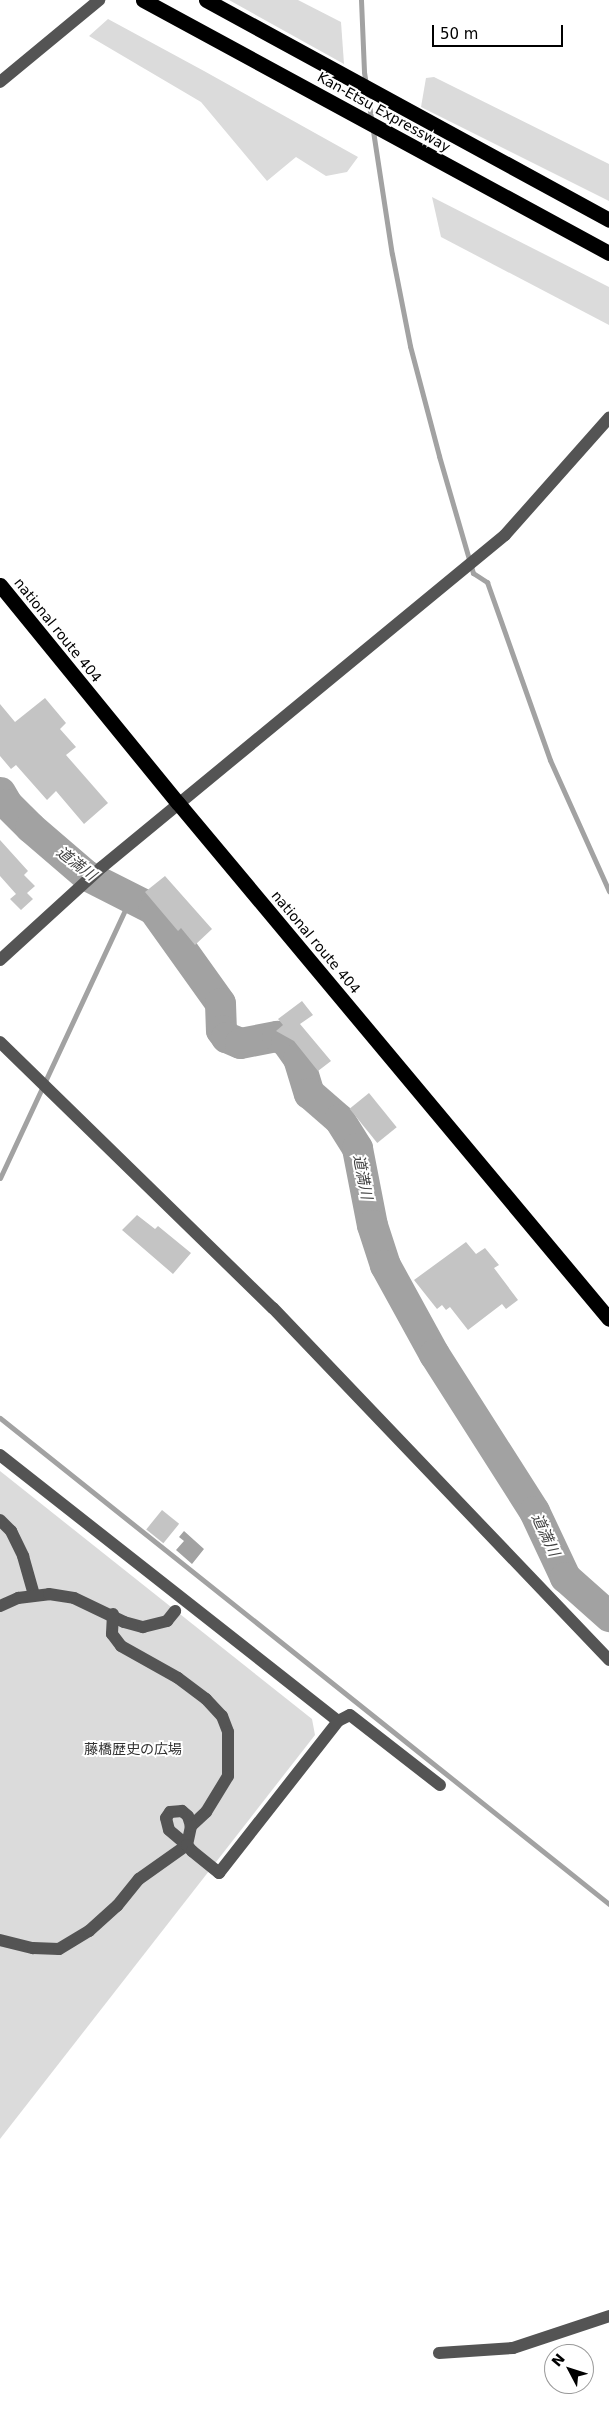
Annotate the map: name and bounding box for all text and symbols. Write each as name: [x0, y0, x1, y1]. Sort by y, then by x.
scale bar: [434, 15, 565, 47]
text: 50 m: [440, 25, 478, 43]
street label: Kan-Etsu Expressway: [315, 68, 453, 156]
street label: national route 404: [11, 574, 105, 686]
water label: 道満川: [53, 843, 99, 885]
street label: national route 404: [268, 887, 364, 997]
water label: 道満川: [349, 1153, 375, 1201]
water label: 道満川: [527, 1511, 563, 1559]
park label: 藤橋歴史の広場: [84, 1741, 182, 1757]
north arrow: [544, 2344, 594, 2394]
text: N: [548, 2350, 568, 2370]

